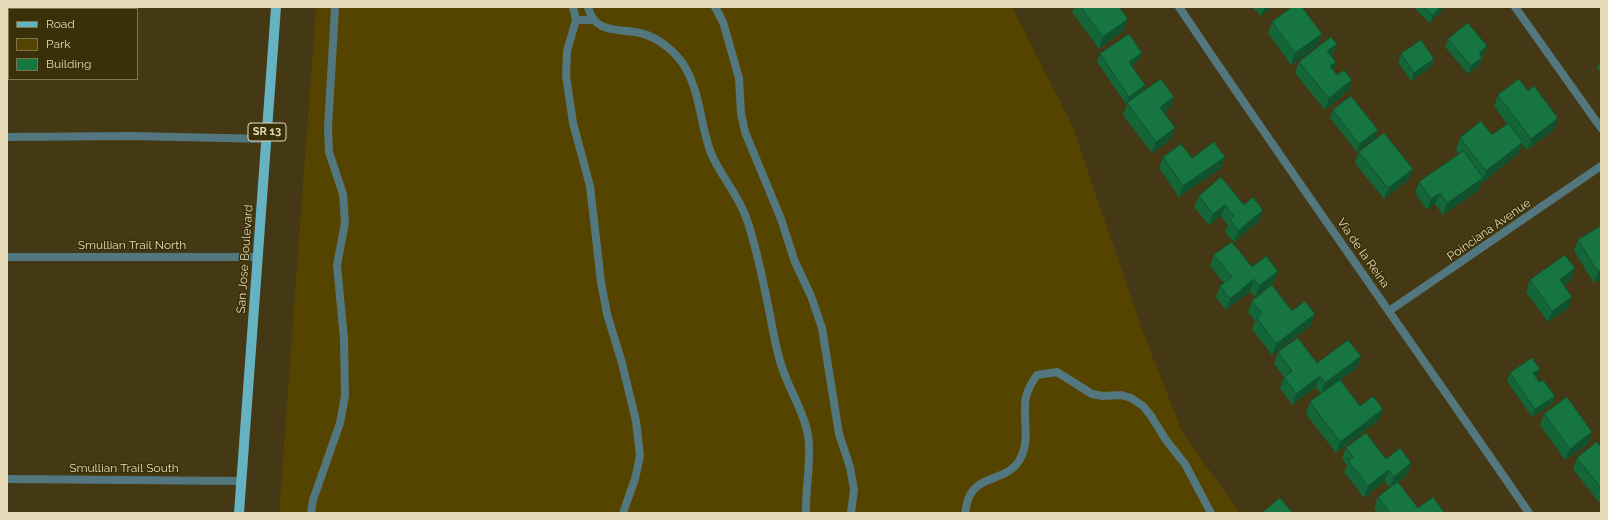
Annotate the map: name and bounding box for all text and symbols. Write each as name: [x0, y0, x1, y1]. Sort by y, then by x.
legend: [8, 8, 138, 80]
text: Road: [46, 17, 75, 31]
text: Park: [46, 37, 71, 51]
text: Building: [46, 57, 92, 71]
road number: SR 13: [248, 123, 286, 141]
street label: Poinciana Avenue: [1445, 196, 1533, 264]
street label: San Jose Boulevard: [234, 204, 256, 314]
street label: Via de la Reina: [1334, 215, 1392, 291]
street label: Smullian Trail North: [78, 238, 186, 252]
street label: Smullian Trail South: [69, 461, 179, 475]

